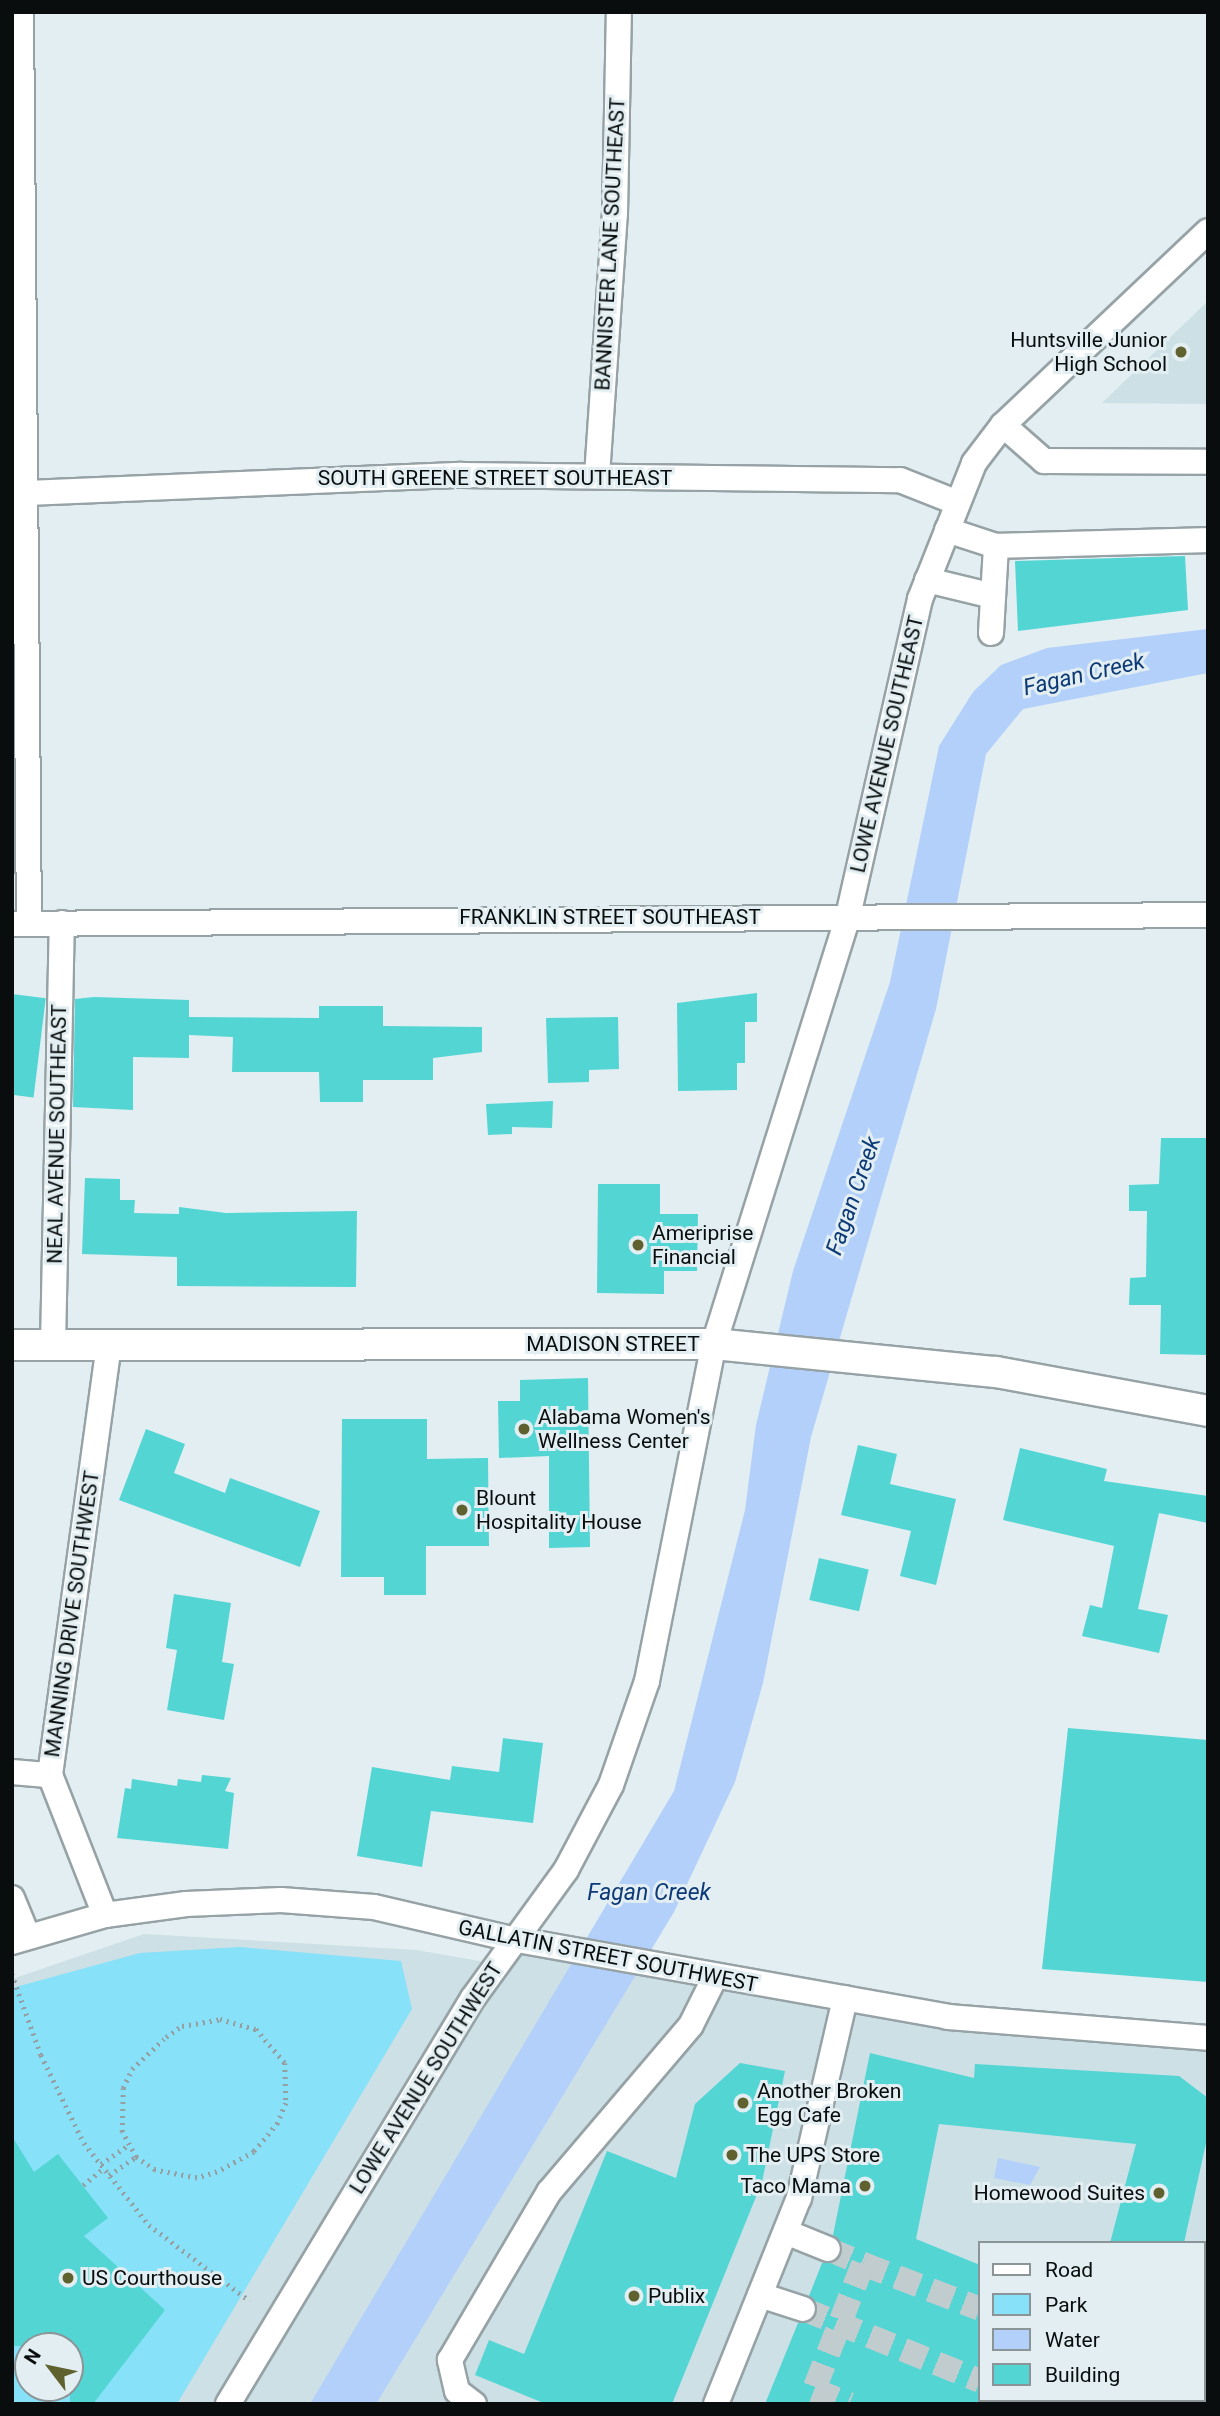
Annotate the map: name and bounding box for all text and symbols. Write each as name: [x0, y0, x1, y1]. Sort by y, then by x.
street label: BANNISTER LANE SOUTHEAST: [590, 97, 630, 391]
place label: Huntsville Junior High School: [1010, 327, 1167, 377]
marker: Huntsville Junior High School: [1173, 344, 1189, 360]
street label: SOUTH GREENE STREET SOUTHEAST: [318, 465, 672, 491]
street label: LOWE AVENUE SOUTHEAST: [845, 613, 929, 875]
water label: Fagan Creek: [1021, 648, 1147, 702]
street label: FRANKLIN STREET SOUTHEAST: [459, 904, 761, 930]
street label: NEAL AVENUE SOUTHEAST: [42, 1004, 72, 1264]
water label: Fagan Creek: [821, 1133, 887, 1259]
place label: Ameriprise Financial: [652, 1220, 753, 1270]
marker: Ameriprise Financial: [630, 1237, 646, 1253]
street label: MADISON STREET: [526, 1331, 700, 1357]
place label: Alabama Women's Wellness Center: [538, 1404, 711, 1454]
marker: Alabama Women's Wellness Center: [516, 1421, 532, 1437]
street label: MANNING DRIVE SOUTHWEST: [39, 1469, 105, 1759]
place label: Blount Hospitality House: [476, 1485, 642, 1535]
marker: Blount Hospitality House: [454, 1502, 470, 1518]
water label: Fagan Creek: [587, 1879, 711, 1907]
street label: GALLATIN STREET SOUTHWEST: [456, 1915, 760, 1997]
street label: LOWE AVENUE SOUTHWEST: [344, 1958, 508, 2198]
place label: Another Broken Egg Cafe: [757, 2078, 901, 2128]
marker: Another Broken Egg Cafe: [735, 2095, 751, 2111]
place label: The UPS Store: [746, 2142, 880, 2168]
marker: The UPS Store: [724, 2147, 740, 2163]
place label: Taco Mama: [740, 2173, 851, 2199]
marker: Taco Mama: [857, 2178, 873, 2194]
place label: Homewood Suites: [974, 2180, 1145, 2206]
marker: Homewood Suites: [1151, 2185, 1167, 2201]
legend: [978, 2241, 1206, 2402]
text: Road: [1045, 2258, 1093, 2282]
place label: US Courthouse: [82, 2265, 222, 2291]
marker: US Courthouse: [60, 2270, 76, 2286]
place label: Publix: [648, 2283, 705, 2309]
marker: Publix: [626, 2288, 642, 2304]
text: Park: [1045, 2293, 1087, 2317]
text: Water: [1045, 2328, 1100, 2352]
north arrow: [14, 2332, 84, 2402]
text: N: [19, 2345, 46, 2368]
text: Building: [1045, 2363, 1120, 2387]

